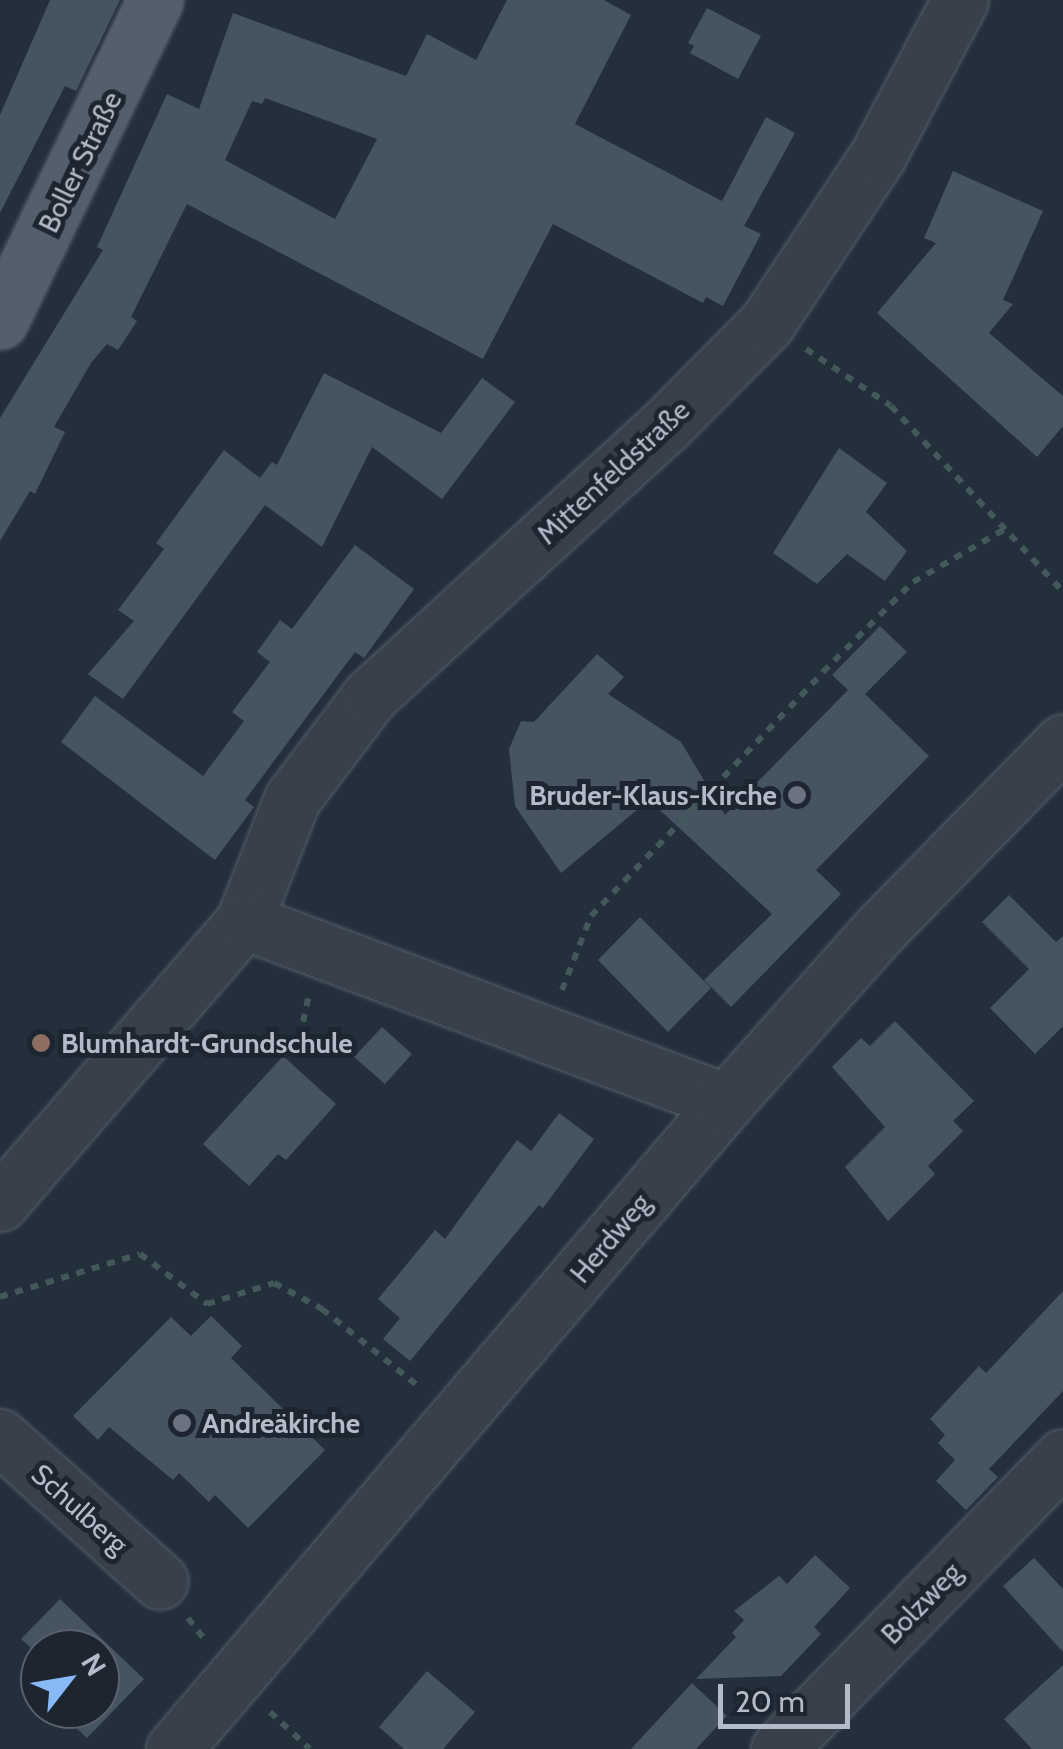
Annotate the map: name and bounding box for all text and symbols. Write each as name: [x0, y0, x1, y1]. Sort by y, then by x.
street label: Boller Straße: [31, 86, 129, 238]
street label: Mittenfeldstraße: [530, 393, 696, 551]
place label: Bruder-Klaus-Kirche: [529, 778, 777, 812]
marker: Bruder-Klaus-Kirche: [786, 784, 808, 806]
place label: Blumhardt-Grundschule: [61, 1026, 353, 1060]
marker: Blumhardt-Grundschule: [30, 1032, 52, 1054]
street label: Herdweg: [563, 1187, 657, 1289]
place label: Andreäkirche: [202, 1406, 360, 1440]
marker: Andreäkirche: [171, 1412, 193, 1434]
street label: Schulberg: [25, 1457, 135, 1561]
street label: Bolzweg: [874, 1555, 968, 1651]
north arrow: [20, 1629, 120, 1729]
text: N: [74, 1647, 114, 1682]
scale bar: [723, 1664, 856, 1726]
text: 20 m: [735, 1683, 805, 1720]

